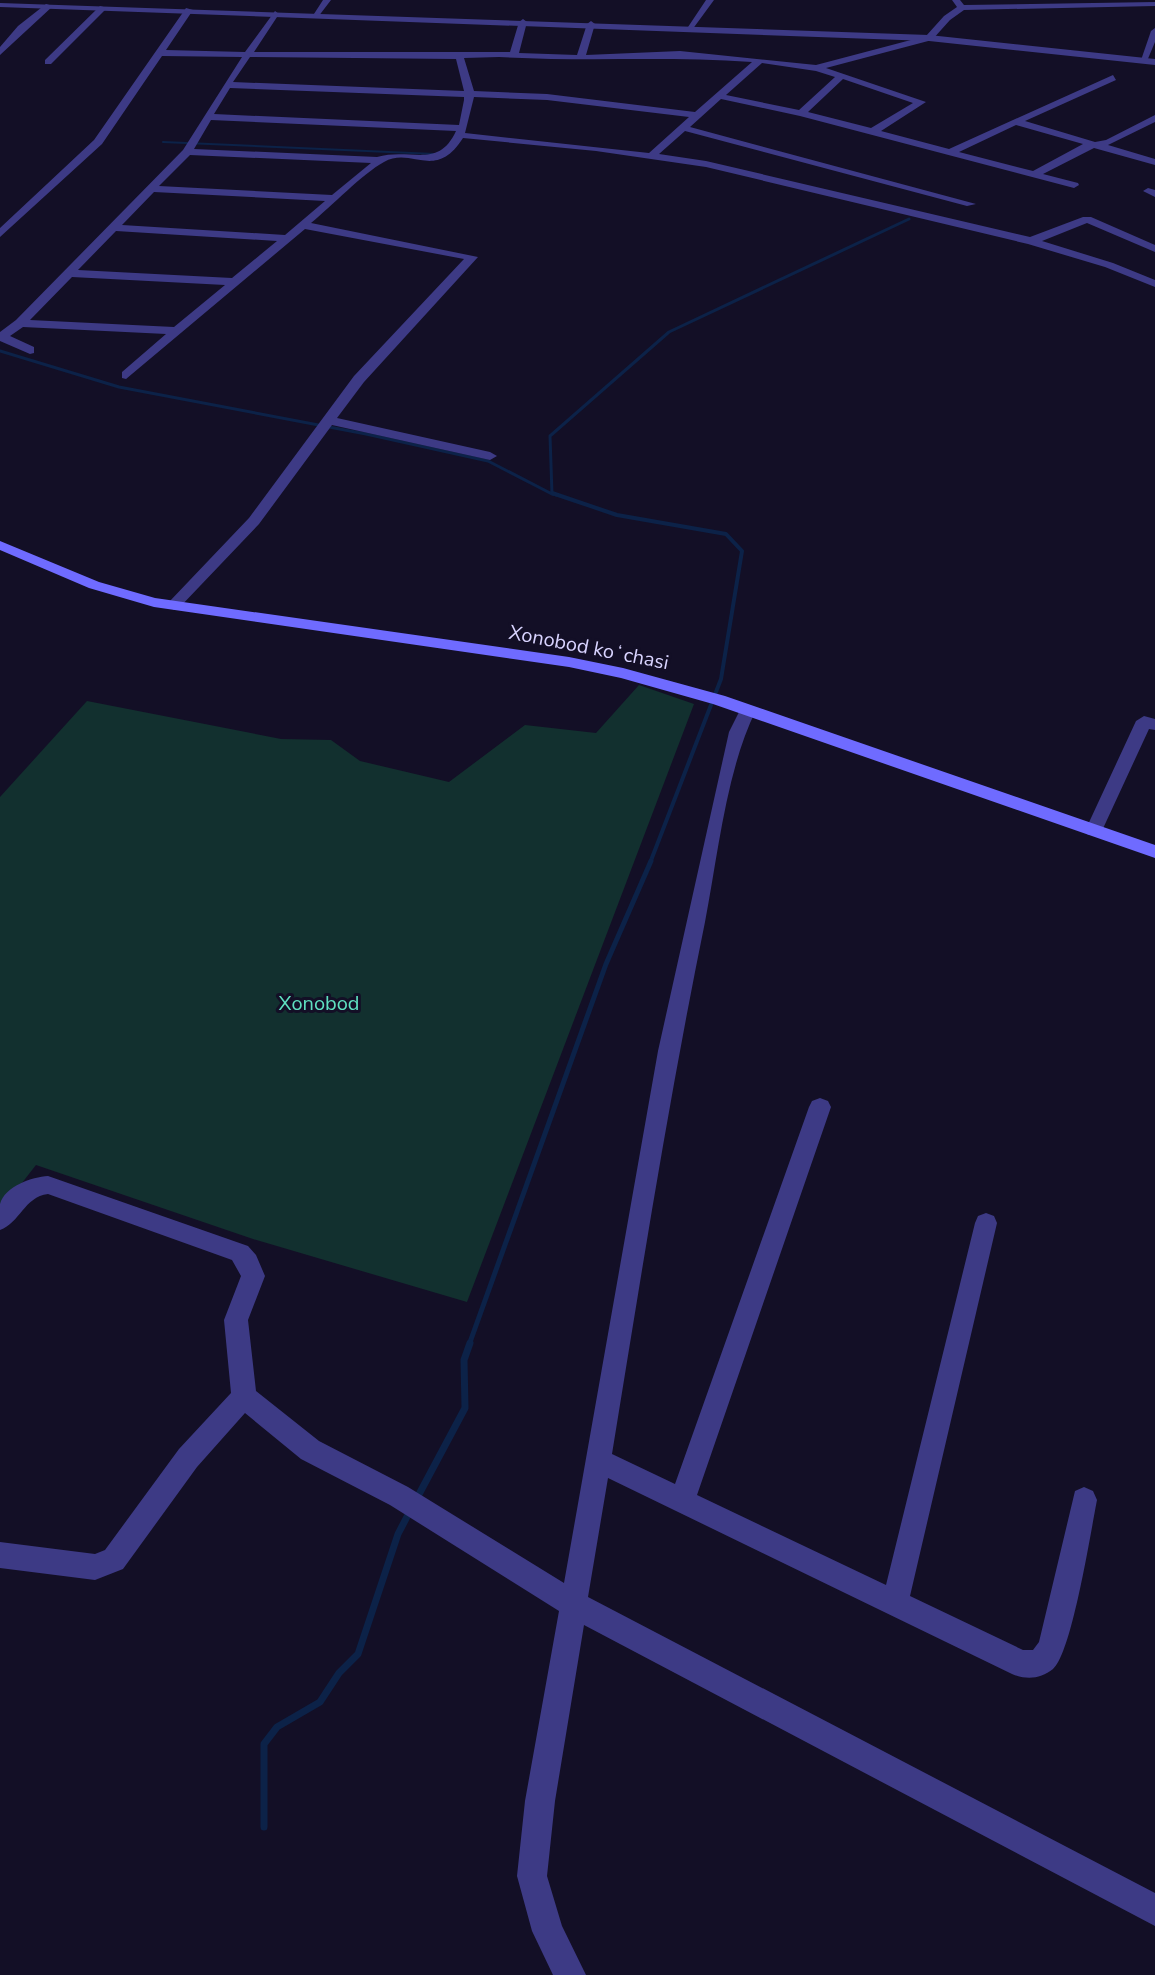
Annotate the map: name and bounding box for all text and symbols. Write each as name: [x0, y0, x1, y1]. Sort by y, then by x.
street label: Xonobod koʻchasi: [507, 619, 671, 676]
park label: Xonobod: [279, 990, 359, 1017]

